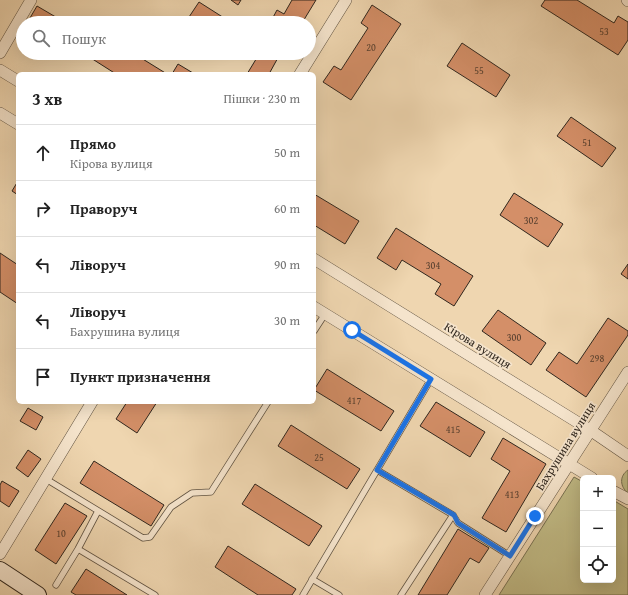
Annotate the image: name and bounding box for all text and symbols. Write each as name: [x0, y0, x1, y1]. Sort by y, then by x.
search box: [16, 16, 316, 60]
house number: 53: [599, 24, 609, 39]
icon: search: [30, 27, 52, 49]
text: Пошук: [62, 28, 106, 49]
house number: 20: [366, 40, 376, 55]
house number: 55: [474, 63, 484, 78]
text: 3 хв: [32, 86, 62, 111]
text: Пішки · 230 m: [223, 89, 300, 108]
text: Прямо: [70, 133, 116, 154]
house number: 51: [582, 135, 592, 150]
icon: ahead: [32, 142, 54, 164]
text: 50 m: [274, 143, 300, 162]
text: Кірова вулиця: [70, 154, 153, 173]
icon: right: [32, 198, 54, 220]
text: Праворуч: [70, 198, 137, 219]
text: 60 m: [274, 199, 300, 218]
house number: 302: [524, 213, 538, 228]
icon: left: [32, 254, 54, 276]
text: Ліворуч: [70, 254, 126, 275]
text: 90 m: [274, 255, 300, 274]
house number: 304: [426, 258, 440, 273]
text: Ліворуч: [70, 301, 126, 322]
icon: left: [32, 310, 54, 332]
text: 30 m: [274, 311, 300, 330]
street label: Кірова вулиця: [441, 318, 515, 372]
route start: [343, 321, 361, 339]
text: Бахрушина вулиця: [70, 322, 180, 341]
house number: 300: [507, 330, 521, 345]
house number: 298: [590, 351, 604, 366]
icon: arrive: [32, 366, 54, 388]
text: Пункт призначення: [70, 366, 211, 387]
house number: 417: [347, 393, 361, 408]
street label: Бахрушина вулиця: [531, 399, 599, 493]
house number: 415: [446, 422, 460, 437]
house number: 25: [314, 450, 324, 465]
map controls: [580, 475, 616, 583]
button: +: [580, 475, 616, 511]
house number: 413: [505, 487, 519, 502]
route end: [526, 507, 544, 525]
button: −: [580, 511, 616, 547]
house number: 10: [56, 526, 66, 541]
button: locate: [580, 547, 616, 583]

